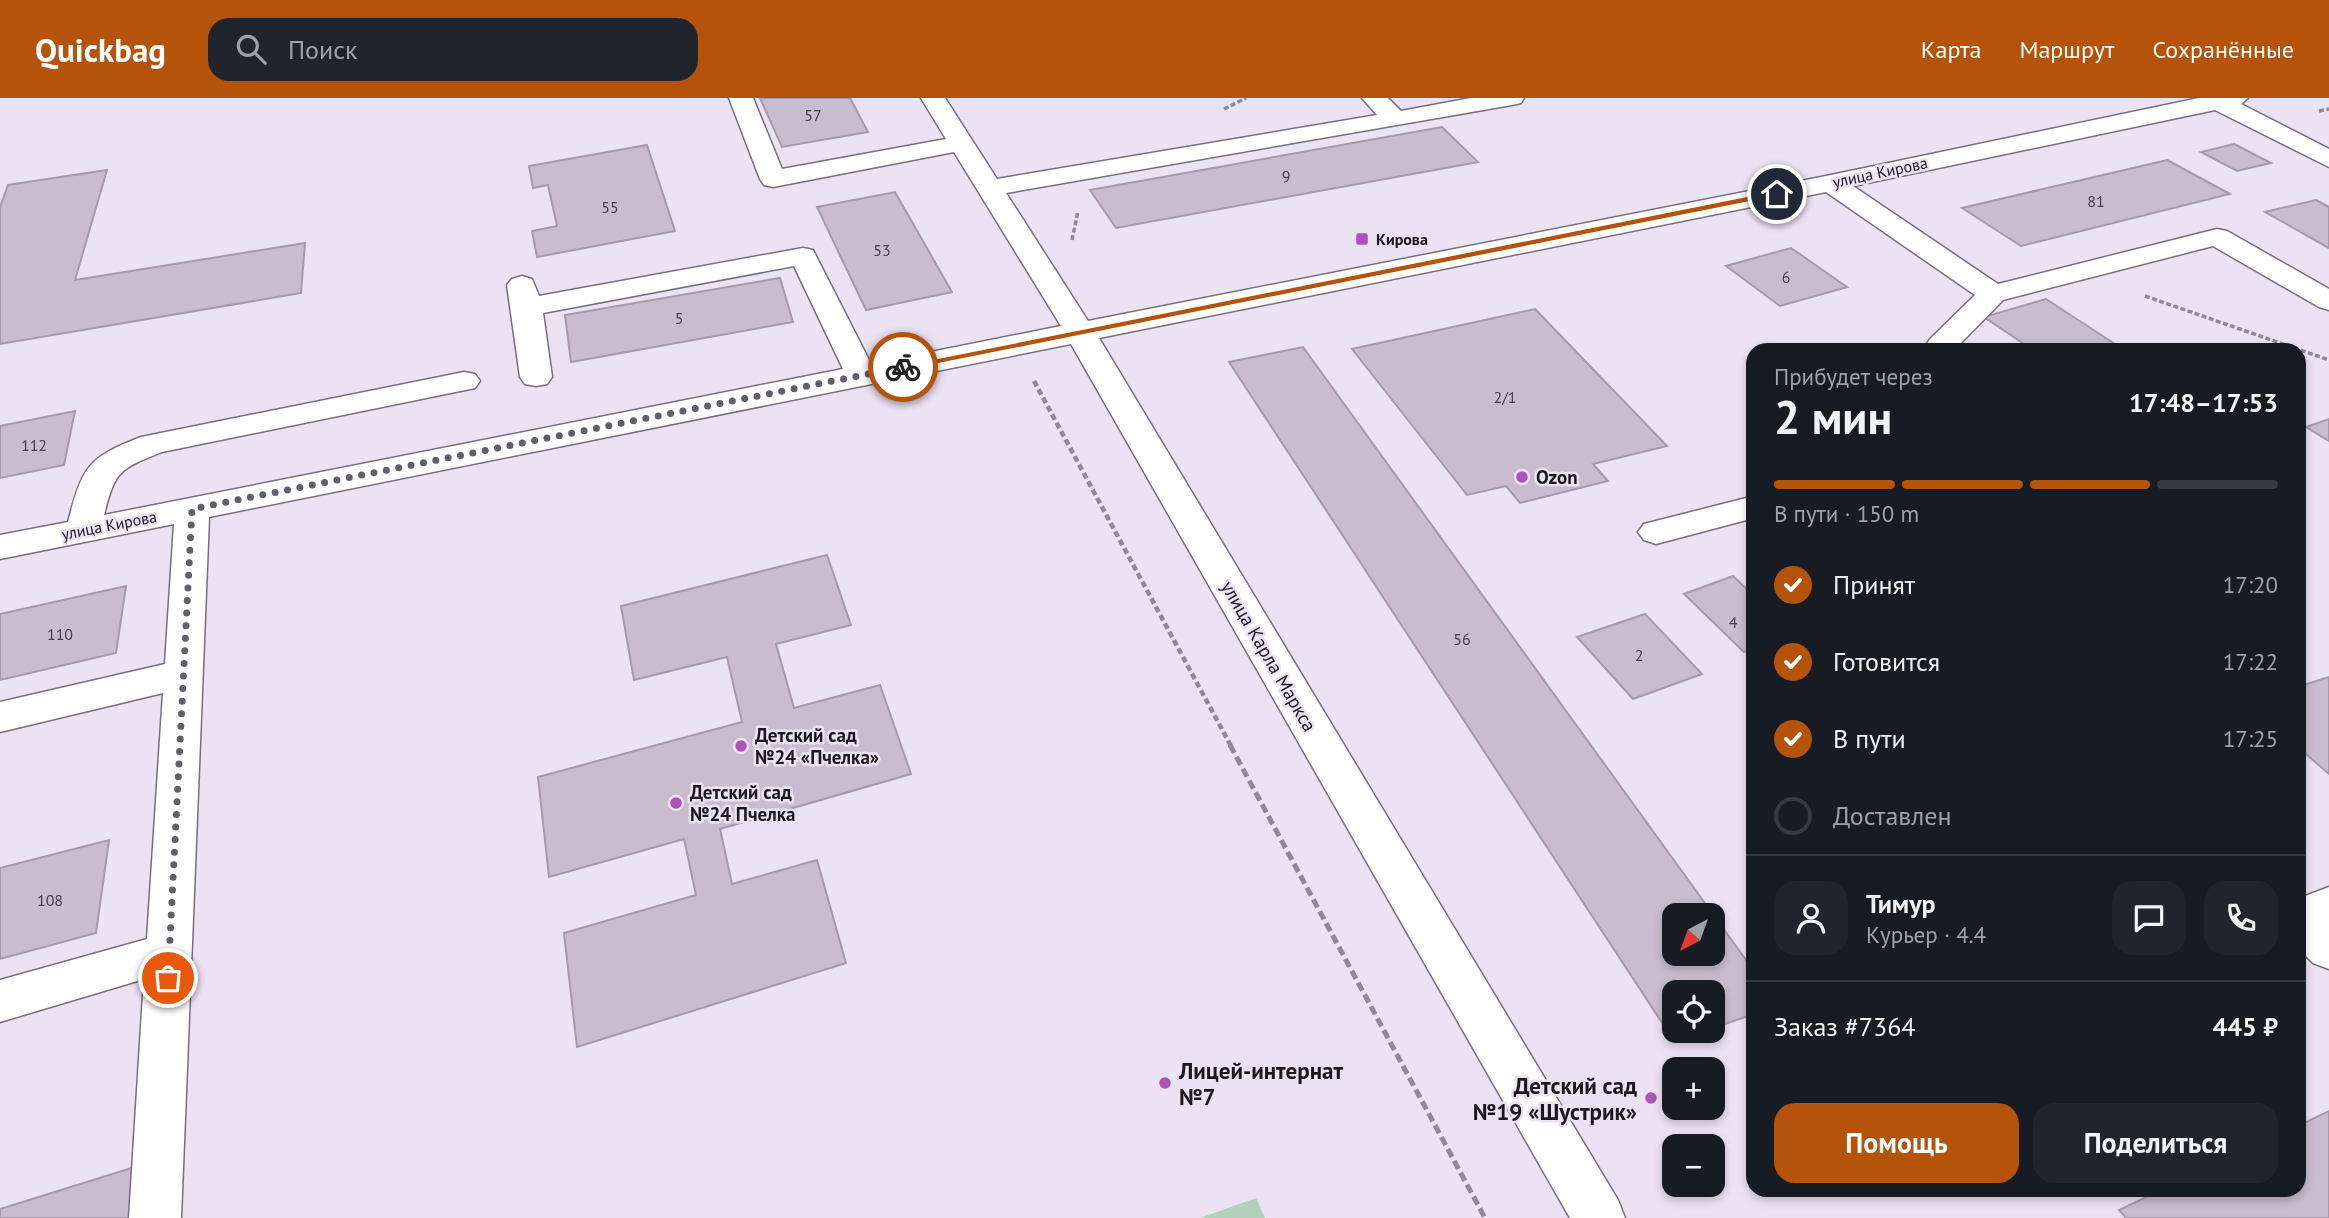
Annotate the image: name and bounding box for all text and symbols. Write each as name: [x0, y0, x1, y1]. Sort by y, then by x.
search box: [208, 18, 698, 81]
text: Quickbag: [35, 28, 166, 71]
icon: search: [232, 30, 270, 68]
text: Поиск: [288, 33, 357, 66]
text: Карта: [1921, 34, 1981, 65]
text: Маршрут: [2019, 34, 2114, 65]
text: Сохранённые: [2152, 34, 2294, 65]
house number: 57: [804, 105, 822, 125]
street label: улица Кирова: [1831, 152, 1929, 192]
pin: [1747, 164, 1807, 224]
house number: 9: [1282, 166, 1290, 186]
icon: home: [1758, 175, 1796, 213]
house number: 81: [2087, 191, 2105, 211]
house number: 55: [601, 197, 619, 217]
place label: Кирова: [1376, 229, 1428, 249]
marker: Кирова: [1354, 231, 1370, 247]
house number: 53: [873, 240, 891, 260]
house number: 6: [1782, 267, 1790, 287]
house number: 5: [675, 308, 683, 328]
courier: [868, 332, 938, 402]
icon: bike: [884, 348, 922, 386]
text: Прибудет через: [1774, 362, 1933, 391]
text: 17:48–17:53: [2129, 386, 2278, 419]
house number: 2/1: [1493, 387, 1517, 407]
text: 2 мин: [1774, 387, 1892, 447]
house number: 112: [21, 435, 47, 455]
place label: Ozon: [1536, 465, 1578, 489]
marker: Ozon: [1514, 469, 1530, 485]
text: В пути · 150 m: [1774, 499, 1919, 528]
street label: улица Кирова: [60, 506, 158, 544]
icon: check: [1774, 566, 1812, 604]
text: Принят: [1833, 568, 1915, 601]
text: 17:20: [2223, 570, 2278, 599]
street label: улица Карла Маркса: [1216, 576, 1322, 736]
house number: 4: [1729, 612, 1738, 632]
house number: 110: [47, 624, 73, 644]
house number: 56: [1453, 629, 1471, 649]
icon: check: [1774, 643, 1812, 681]
house number: 2: [1635, 645, 1643, 665]
text: Готовится: [1833, 645, 1940, 678]
text: 17:22: [2223, 647, 2278, 676]
icon: check: [1774, 720, 1812, 758]
text: В пути: [1833, 722, 1906, 755]
place label: Детский сад №24 «Пчелка»: [755, 723, 879, 769]
text: 17:25: [2223, 724, 2278, 753]
marker: Детский сад №24 «Пчелка»: [733, 738, 749, 754]
place label: Детский сад №24 Пчелка: [690, 780, 796, 826]
marker: Детский сад №24 Пчелка: [668, 795, 684, 811]
text: Доставлен: [1833, 799, 1952, 832]
button: person: [1774, 881, 1848, 955]
button: chat: [2112, 881, 2186, 955]
button: phone: [2204, 881, 2278, 955]
text: Тимур: [1866, 887, 1936, 920]
house number: 108: [37, 890, 63, 910]
north arrow: [1662, 903, 1726, 966]
map controls: [1662, 903, 1725, 1197]
text: Курьер · 4.4: [1866, 920, 1986, 949]
pin: [138, 948, 198, 1008]
icon: bag: [149, 959, 187, 997]
button: locate: [1662, 980, 1725, 1043]
text: Заказ #7364: [1774, 1010, 1916, 1043]
text: 445 ₽: [2212, 1010, 2278, 1043]
place label: Лицей-интернат №7: [1178, 1056, 1343, 1111]
button: +: [1662, 1057, 1725, 1120]
place label: Детский сад №19 «Шустрик»: [1473, 1071, 1637, 1126]
marker: Лицей-интернат №7: [1157, 1075, 1173, 1091]
marker: Детский сад №19 «Шустрик»: [1643, 1090, 1659, 1106]
button: Помощь: [1774, 1103, 2019, 1183]
button: Поделиться: [2033, 1103, 2278, 1183]
button: −: [1662, 1134, 1725, 1197]

